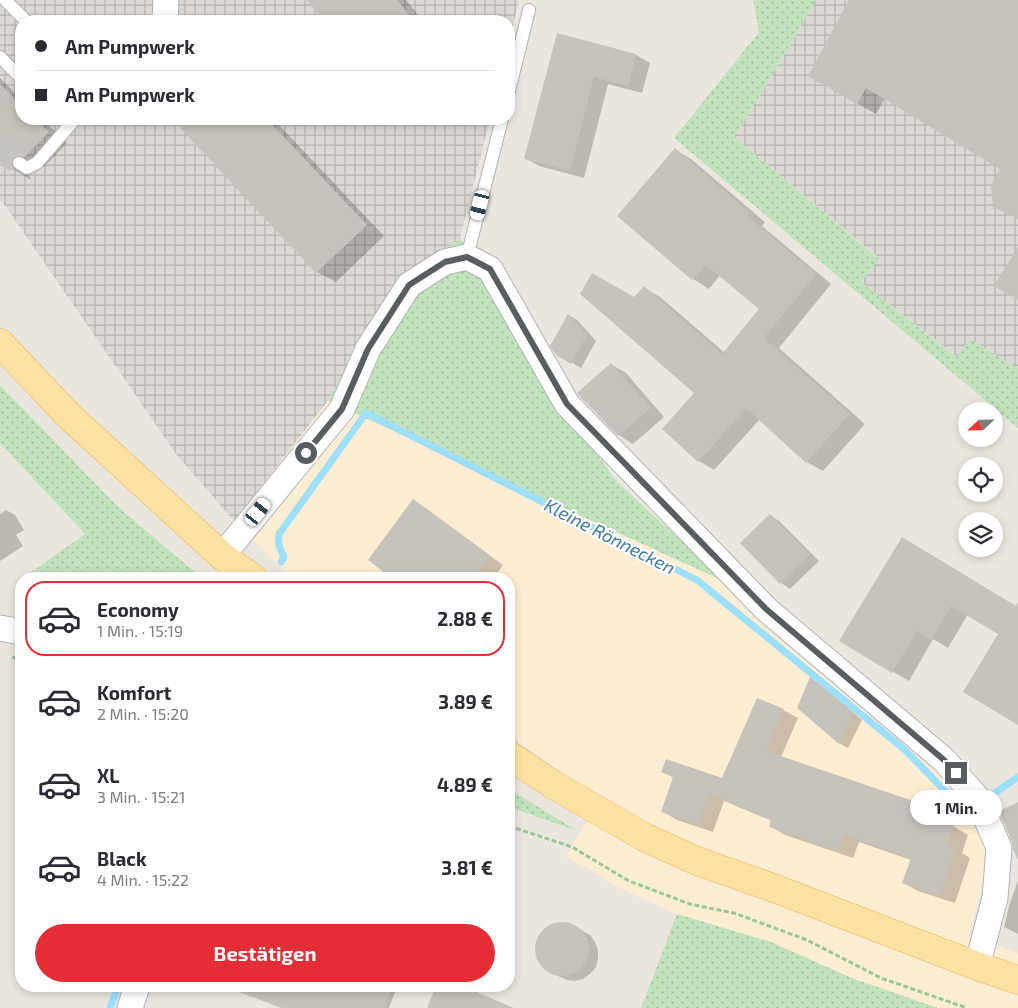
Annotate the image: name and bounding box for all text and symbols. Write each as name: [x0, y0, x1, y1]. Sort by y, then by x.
text: Am Pumpwerk: [65, 35, 195, 58]
text: Am Pumpwerk: [65, 83, 195, 106]
car: [469, 189, 490, 221]
north arrow: [958, 402, 1002, 448]
map controls: [958, 402, 1003, 557]
route start: [295, 442, 317, 464]
button: locate: [958, 457, 1003, 502]
water label: Kleine Rönnecken: [541, 494, 679, 578]
car: [242, 496, 273, 528]
button: layers: [958, 512, 1003, 557]
icon: car: [37, 596, 82, 641]
text: Economy: [97, 598, 179, 621]
text: 2.88 €: [437, 607, 493, 630]
text: 1 Min. · 15:19: [97, 621, 183, 640]
icon: car: [37, 679, 82, 724]
text: Komfort: [97, 681, 171, 704]
text: 3.89 €: [438, 690, 493, 713]
text: 2 Min. · 15:20: [97, 704, 189, 723]
icon: car: [37, 762, 82, 807]
route end: [945, 762, 967, 784]
text: XL: [97, 764, 119, 787]
text: 4.89 €: [437, 773, 493, 796]
text: 3 Min. · 15:21: [97, 787, 185, 806]
callout: 1 Min.: [910, 790, 1002, 826]
text: 1 Min.: [935, 798, 977, 817]
icon: car: [37, 845, 82, 890]
text: Black: [97, 847, 147, 870]
text: 3.81 €: [441, 856, 493, 879]
text: 4 Min. · 15:22: [97, 870, 189, 889]
button: Bestätigen: [35, 924, 495, 982]

